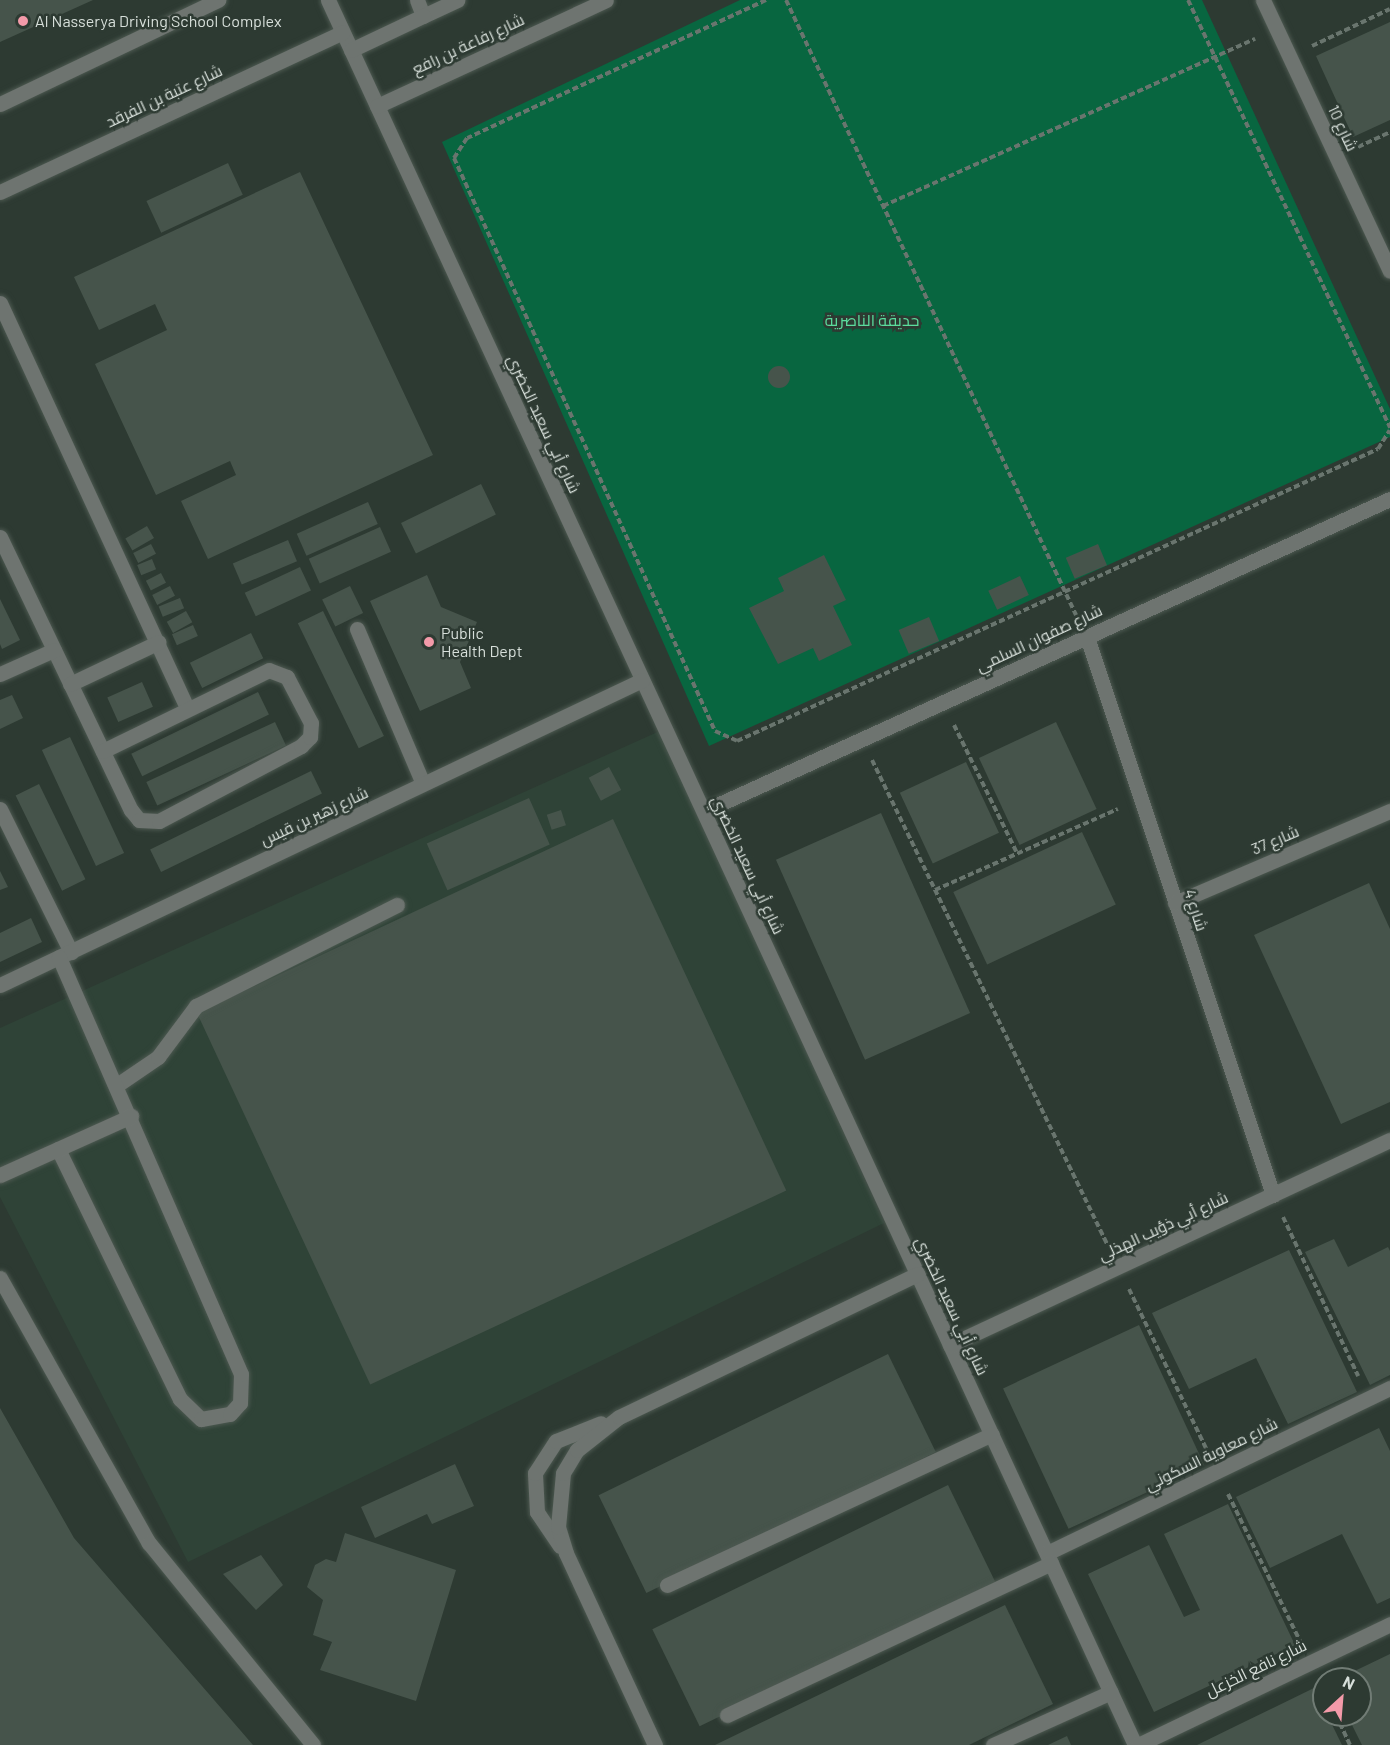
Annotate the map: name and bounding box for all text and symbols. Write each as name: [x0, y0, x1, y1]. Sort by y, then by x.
street label: شارع رفاعة بن رافع: [409, 10, 527, 78]
place label: Al Nasserya Driving School Complex: [35, 11, 282, 31]
marker: Al Nasserya Driving School Complex: [16, 14, 30, 28]
street label: شارع عتبة بن الفرقد: [103, 61, 225, 131]
street label: شارع 10: [1324, 102, 1362, 154]
park label: حديقة الناصرية: [825, 310, 919, 330]
street label: شارع أبي سعيد الخضري: [503, 352, 585, 496]
street label: شارع صفوان السلمي: [973, 600, 1105, 676]
place label: Public Health Dept: [441, 623, 522, 661]
marker: Public Health Dept: [422, 635, 436, 649]
street label: شارع زهير بن قيس: [257, 783, 371, 849]
street label: شارع أبي سعيد الخضري: [707, 793, 789, 937]
street label: شارع 37: [1248, 821, 1302, 859]
street label: شارع 4: [1180, 887, 1212, 933]
street label: شارع أبي ذؤيب الهذلي: [1095, 1187, 1231, 1265]
street label: شارع أبي سعيد الخضري: [911, 1234, 993, 1378]
street label: شارع معاوية السكوني: [1141, 1413, 1281, 1495]
street label: شارع نافع الخزعل: [1202, 1635, 1310, 1701]
north arrow: [1312, 1667, 1372, 1727]
text: N: [1340, 1671, 1358, 1693]

